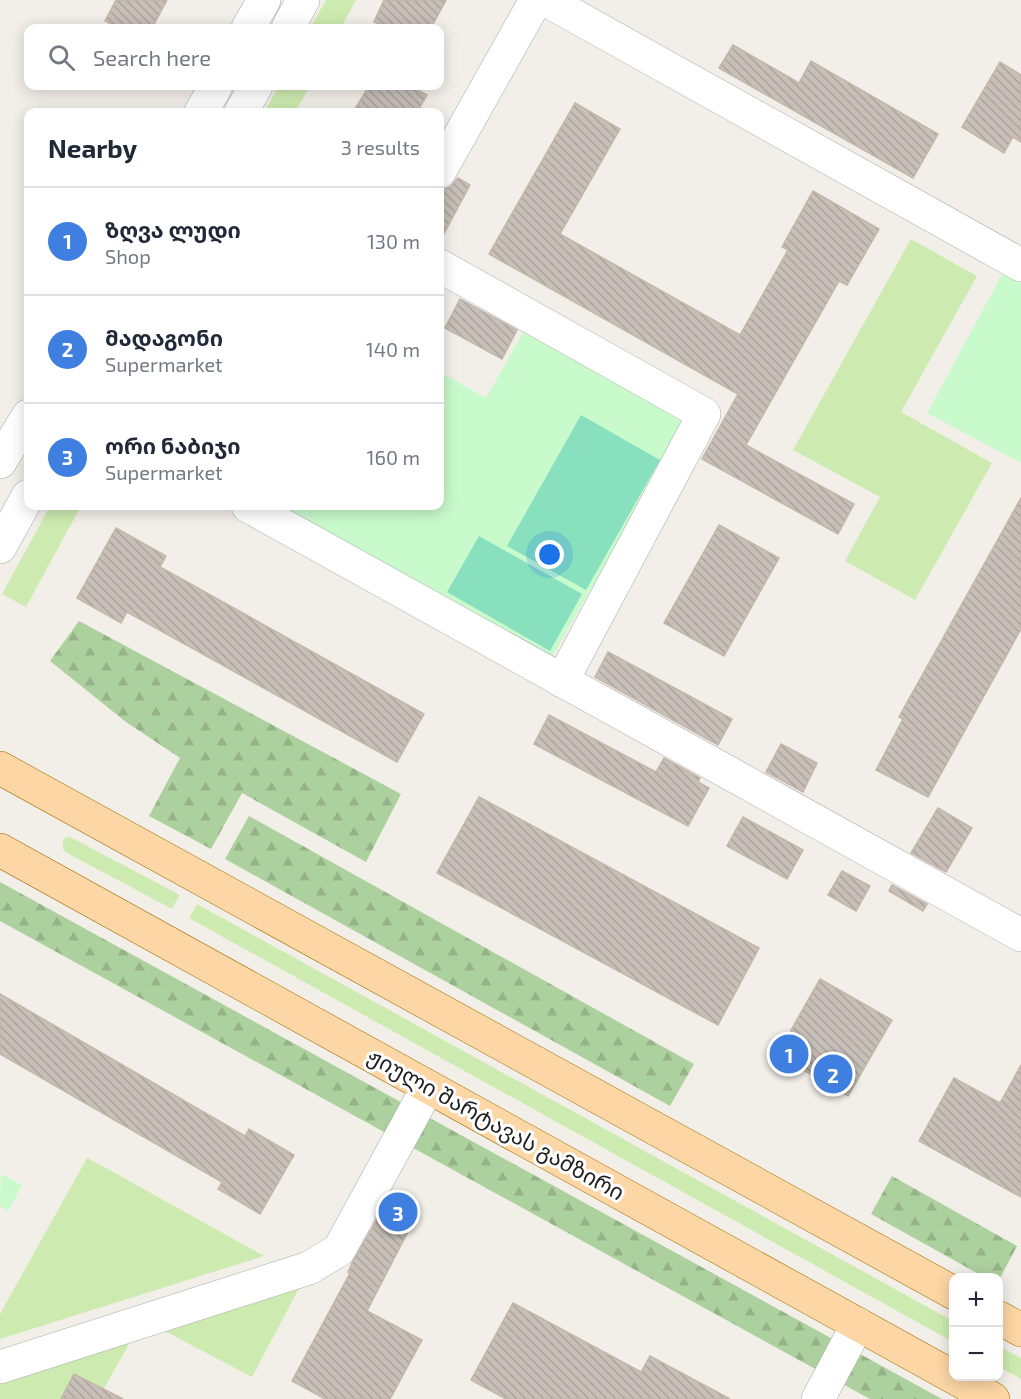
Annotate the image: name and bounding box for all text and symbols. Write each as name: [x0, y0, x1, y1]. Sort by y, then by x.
search box: [24, 24, 444, 90]
icon: search: [45, 41, 78, 74]
text: Search here: [93, 44, 211, 70]
text: Nearby: [48, 132, 137, 163]
text: 3 results: [341, 135, 420, 159]
text: ზღვა ლუდი: [105, 216, 241, 242]
text: 1: [63, 229, 72, 253]
text: 130 m: [367, 229, 420, 253]
text: Shop: [105, 244, 151, 268]
text: მადაგონი: [105, 324, 223, 350]
text: 2: [62, 337, 73, 361]
text: 140 m: [366, 337, 420, 361]
text: Supermarket: [105, 352, 223, 376]
text: ორი ნაბიჯი: [105, 432, 241, 458]
text: 3: [62, 445, 73, 469]
text: 160 m: [367, 445, 420, 469]
text: Supermarket: [105, 460, 223, 484]
your location: [535, 540, 564, 569]
pin: 1: [770, 1032, 808, 1076]
street label: ჟიული შარტავას გამზირი: [363, 1042, 629, 1206]
pin: 2: [814, 1052, 852, 1096]
pin: 3: [378, 1190, 418, 1234]
map controls: [949, 1273, 1003, 1381]
button: +: [949, 1273, 1003, 1327]
button: −: [949, 1327, 1003, 1381]

